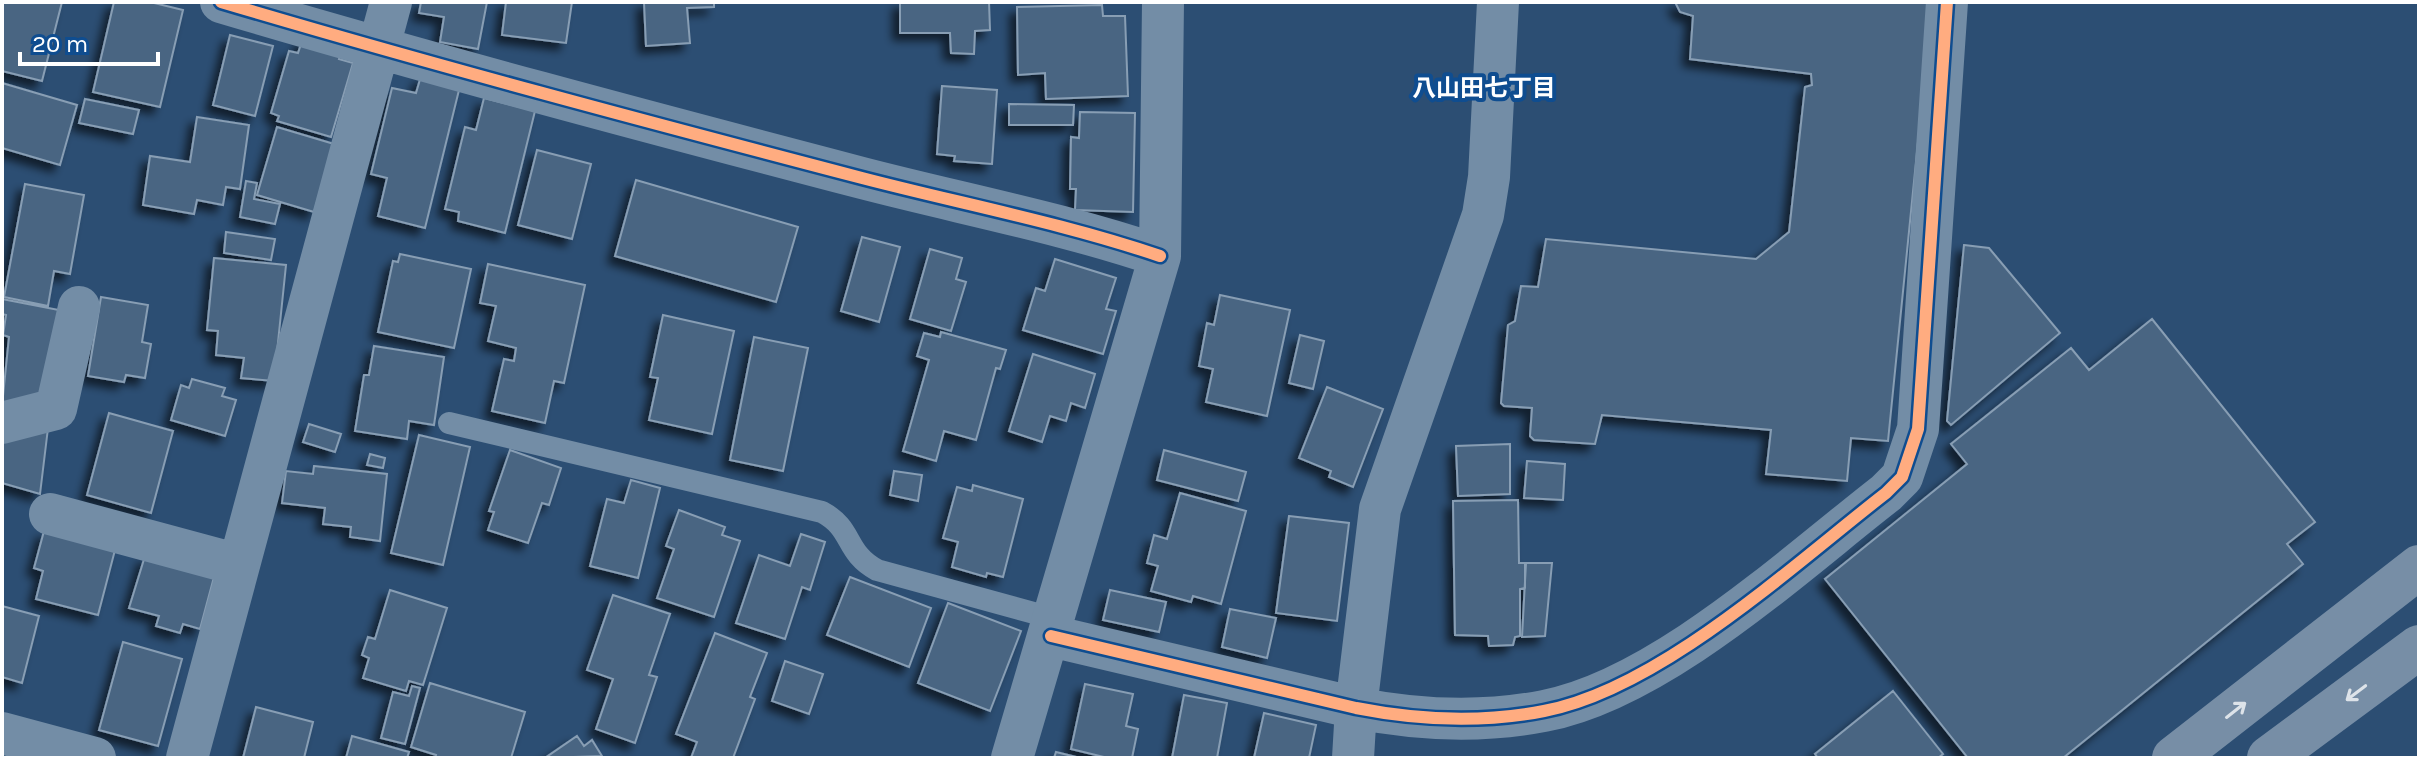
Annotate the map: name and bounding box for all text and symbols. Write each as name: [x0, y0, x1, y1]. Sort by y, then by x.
scale bar: [20, 16, 158, 66]
text: 20 m: [32, 30, 88, 58]
district label: 八山田七丁目: [1412, 74, 1556, 102]
one-way arrow: [2346, 685, 2368, 701]
one-way arrow: [2225, 701, 2246, 719]

